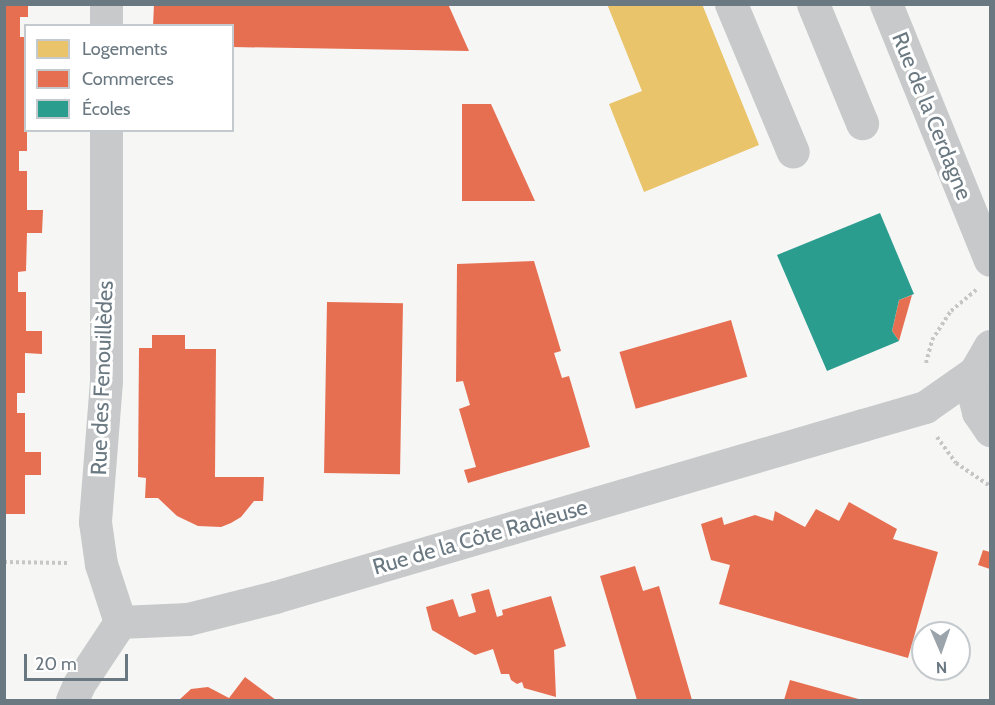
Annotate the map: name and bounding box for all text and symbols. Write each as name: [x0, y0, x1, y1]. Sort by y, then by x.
legend: [24, 24, 234, 132]
street label: Rue de la Cerdagne: [886, 28, 978, 204]
text: Logements: [82, 38, 167, 60]
text: Commerces: [82, 68, 174, 90]
text: Écoles: [82, 98, 130, 120]
street label: Rue des Fenouillèdes: [85, 280, 119, 476]
street label: Rue de la Côte Radieuse: [369, 494, 591, 580]
north arrow: [911, 621, 971, 681]
scale bar: [27, 642, 130, 680]
text: 20 m: [35, 653, 77, 675]
text: N: [936, 658, 948, 677]

